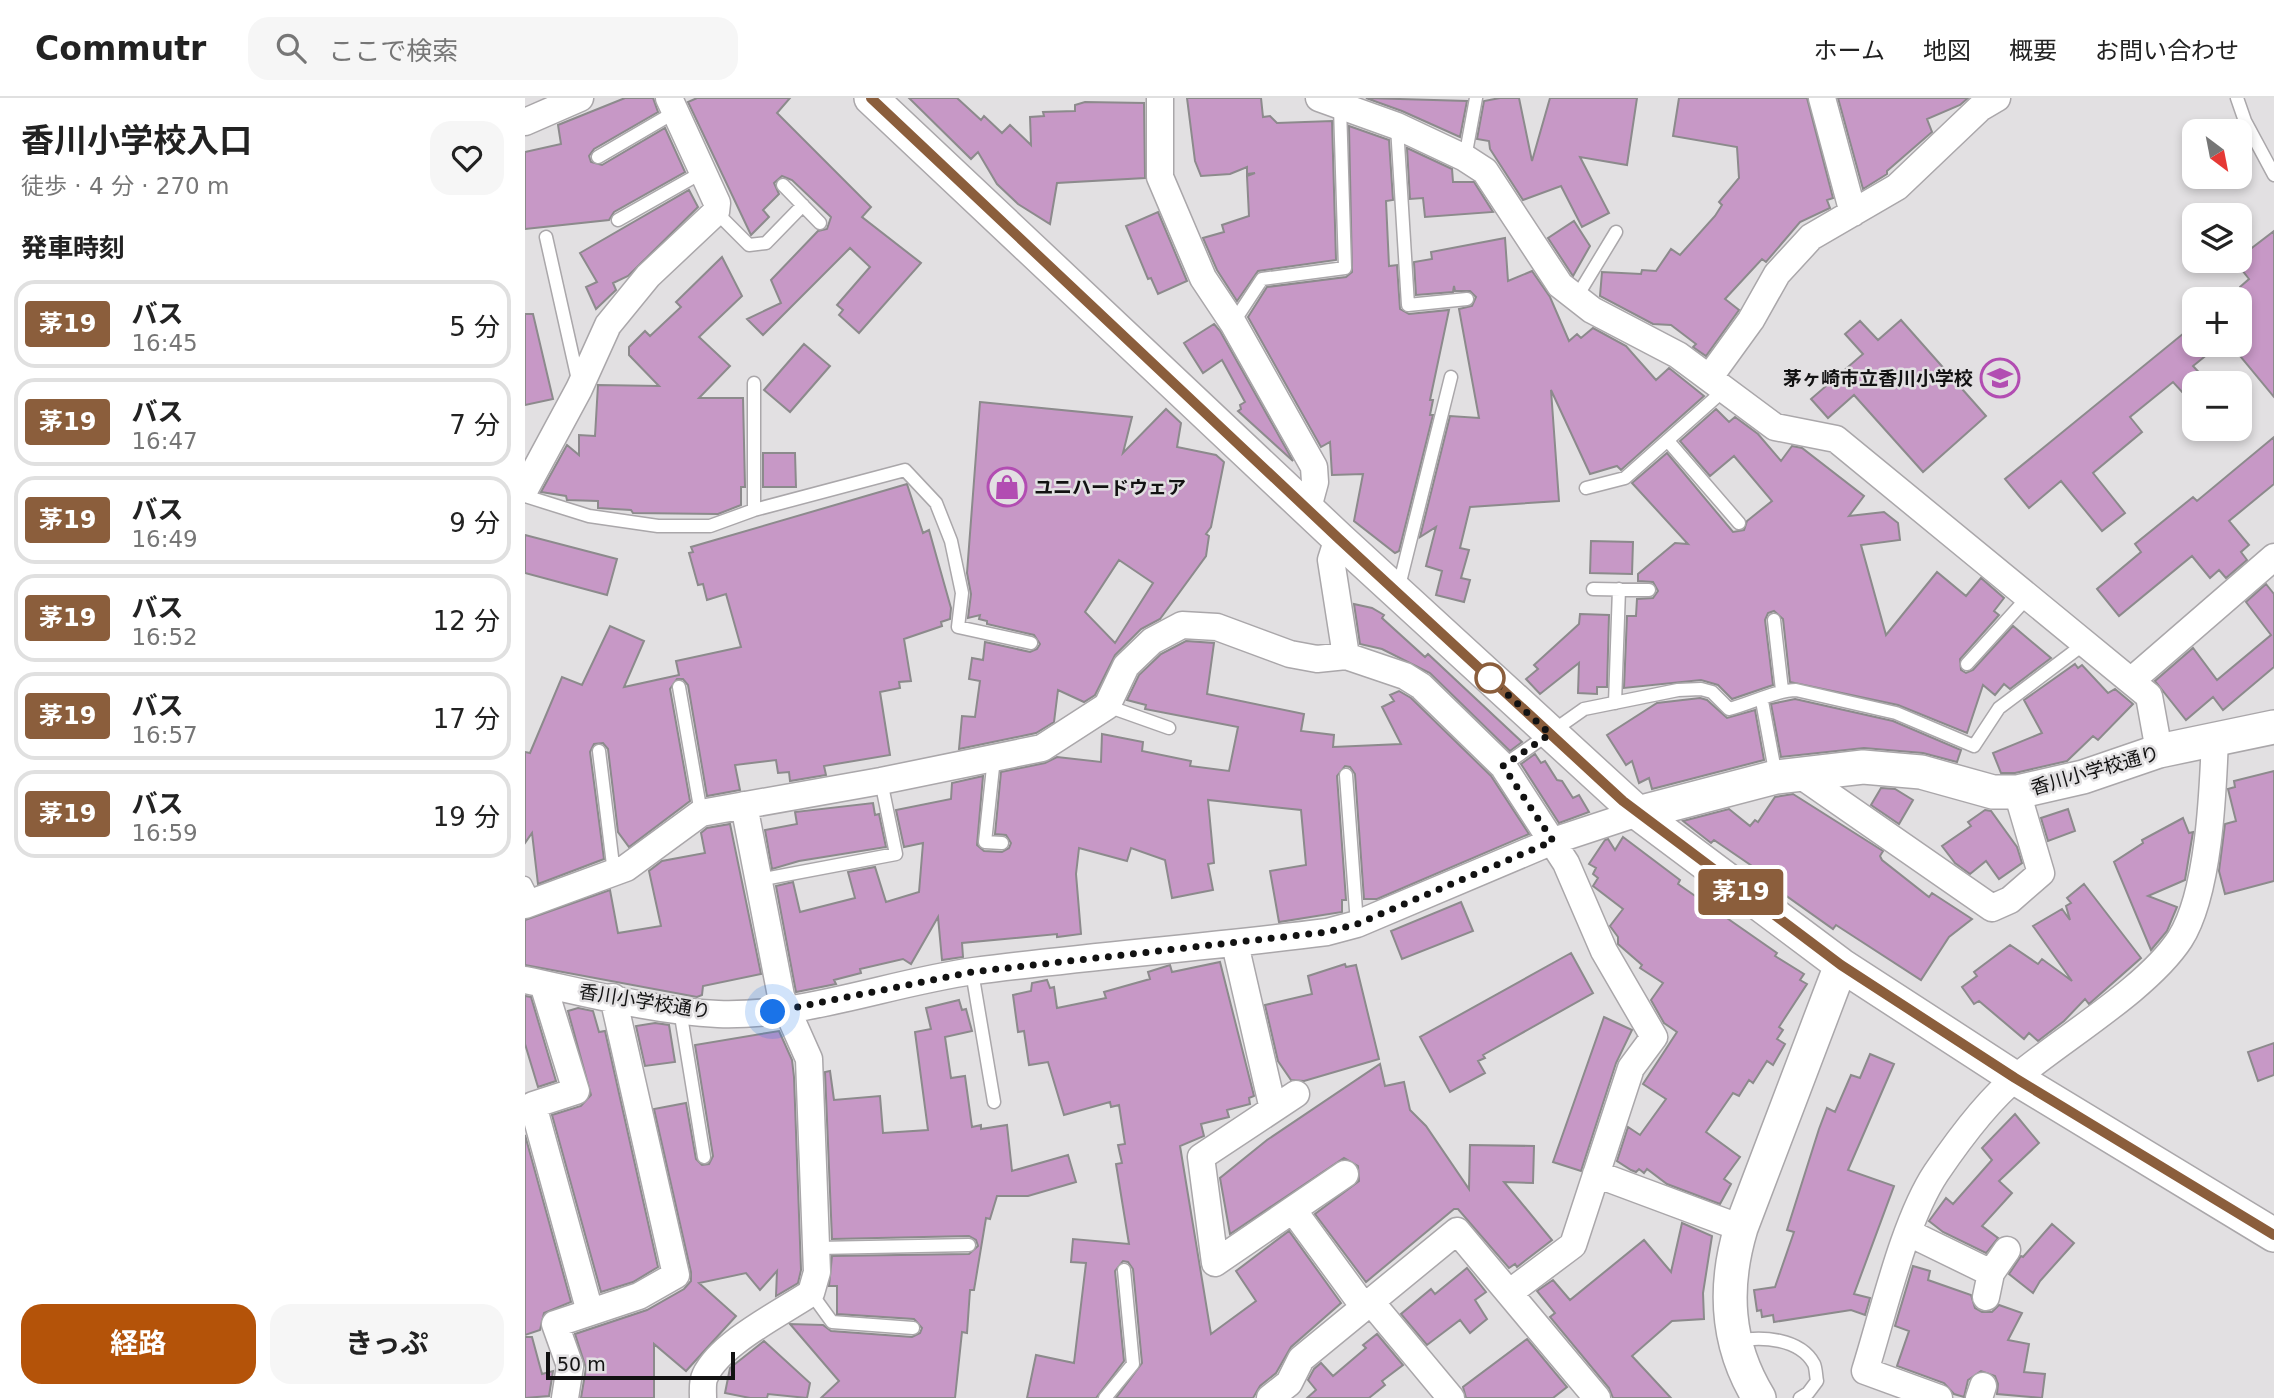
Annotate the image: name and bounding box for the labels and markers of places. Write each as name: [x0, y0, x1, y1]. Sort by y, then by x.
school or university icon: 茅ヶ崎市立香川小学校: [1979, 357, 2021, 399]
place label: 茅ヶ崎市立香川小学校: [1783, 367, 1973, 389]
shop icon: ユニハードウェア: [986, 466, 1028, 508]
place label: ユニハードウェア: [1034, 476, 1186, 498]
unlabelled marker: [1475, 663, 1505, 693]

